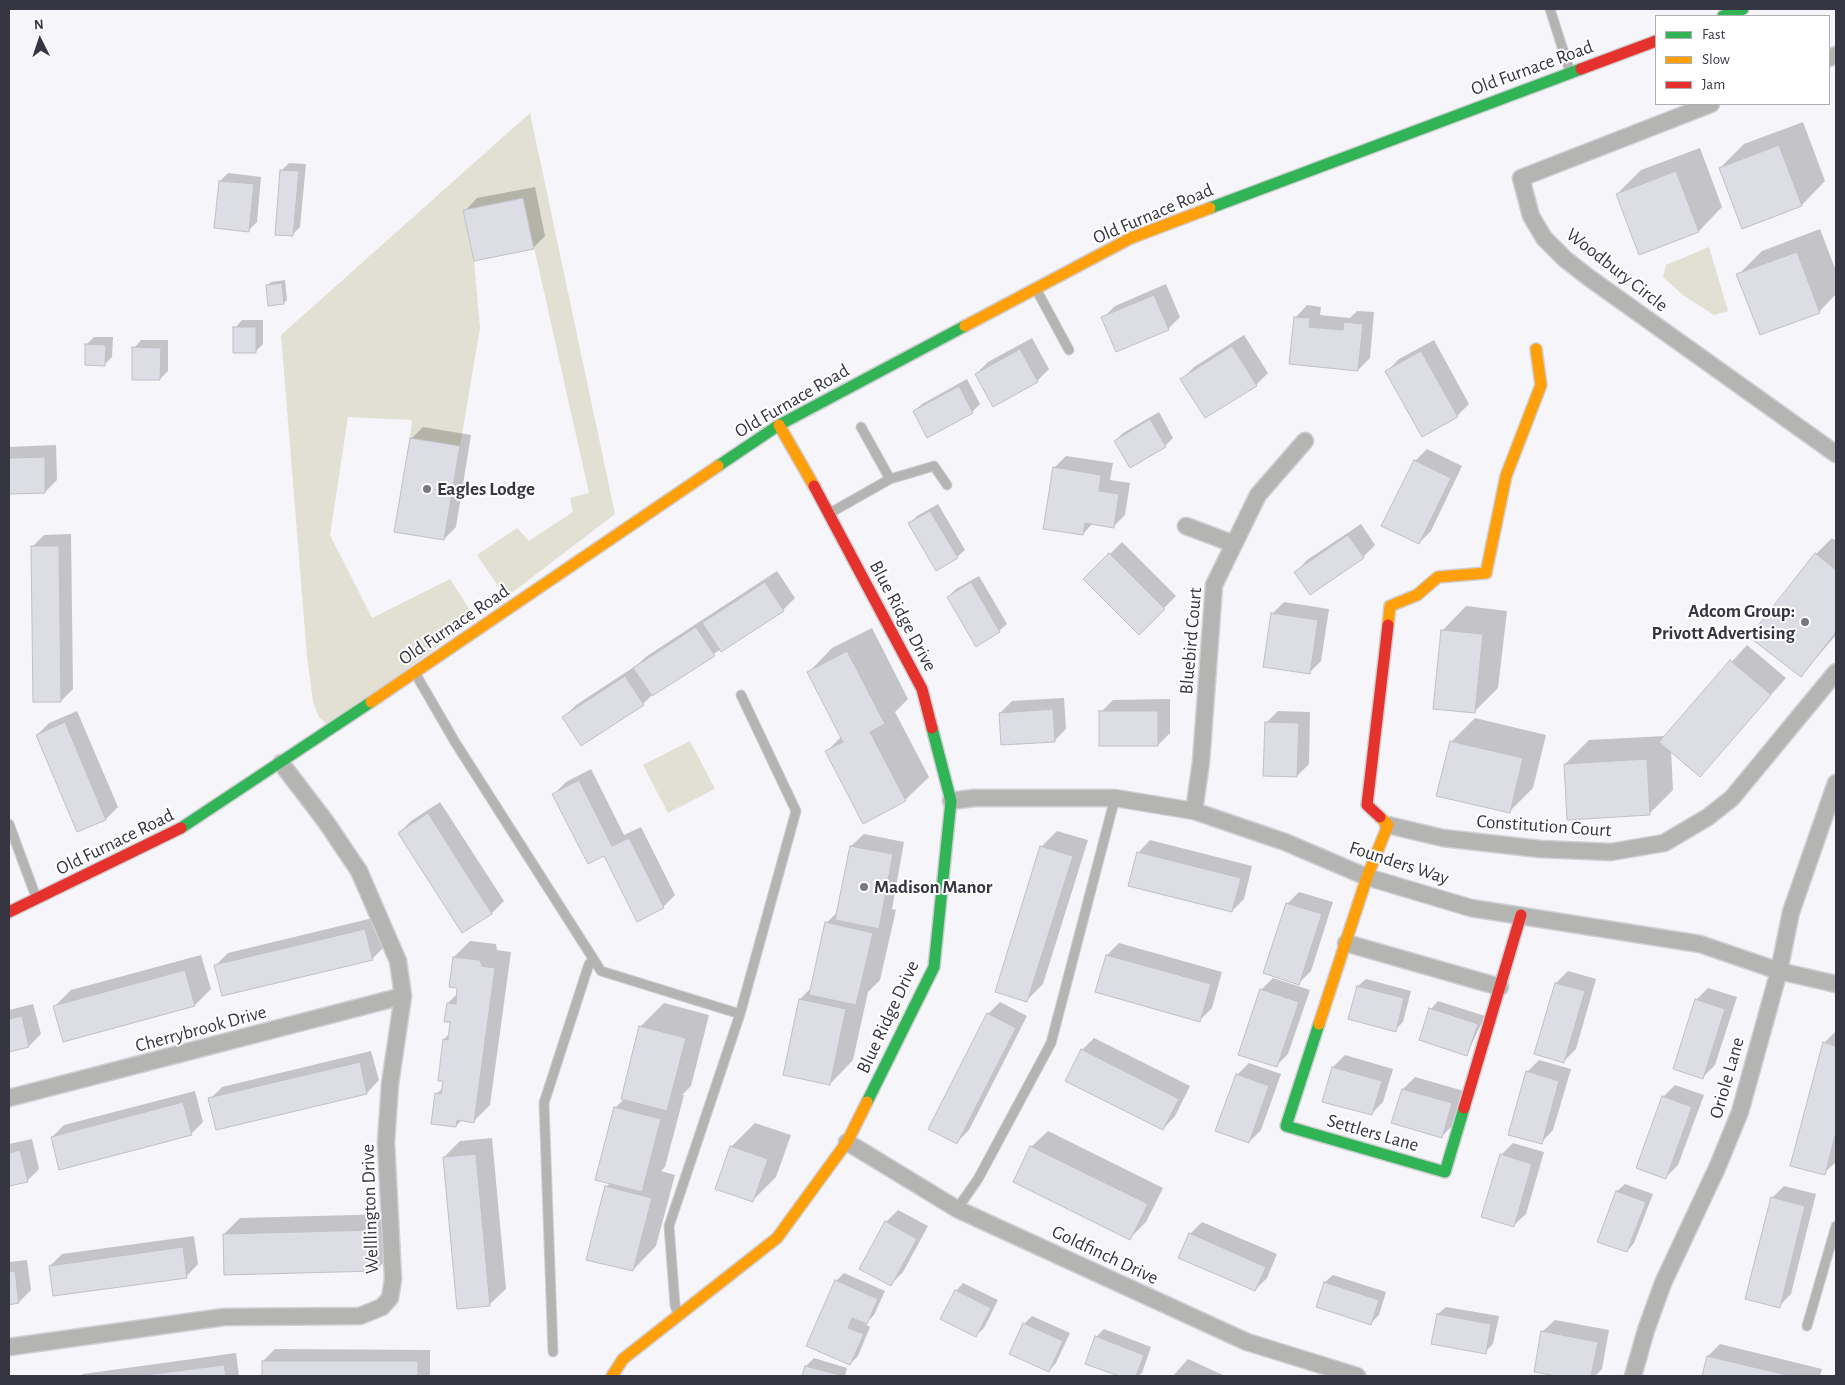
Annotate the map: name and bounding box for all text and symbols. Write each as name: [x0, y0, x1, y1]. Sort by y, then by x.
north arrow: [15, 15, 65, 65]
legend: [1655, 15, 1830, 105]
text: N: [34, 18, 44, 32]
text: Fast: [1702, 27, 1725, 42]
street label: Old Furnace Road: [1468, 35, 1596, 101]
text: Slow: [1702, 52, 1730, 67]
text: Jam: [1702, 77, 1725, 92]
street label: Old Furnace Road: [1090, 178, 1216, 250]
street label: Woodbury Circle: [1562, 223, 1672, 317]
street label: Old Furnace Road: [731, 359, 853, 443]
place label: Eagles Lodge: [437, 478, 535, 500]
marker: Eagles Lodge: [421, 483, 433, 495]
street label: Blue Ridge Drive: [864, 557, 942, 675]
street label: Old Furnace Road: [394, 580, 514, 670]
street label: Bluebird Court: [1175, 587, 1207, 695]
place label: Adcom Group: Privott Advertising: [1652, 600, 1795, 644]
marker: Adcom Group: Privott Advertising: [1799, 616, 1811, 628]
street label: Old Furnace Road: [52, 804, 178, 880]
street label: Constitution Court: [1476, 810, 1612, 842]
street label: Founders Way: [1346, 836, 1452, 890]
place label: Madison Manor: [874, 876, 992, 898]
marker: Madison Manor: [858, 881, 870, 893]
street label: Blue Ridge Drive: [852, 957, 924, 1077]
street label: Cherrybrook Drive: [133, 1001, 269, 1057]
street label: Oriole Lane: [1704, 1035, 1750, 1121]
street label: Settlers Lane: [1325, 1109, 1421, 1157]
street label: Welllington Drive: [356, 1144, 384, 1274]
street label: Goldfinch Drive: [1048, 1220, 1162, 1290]

